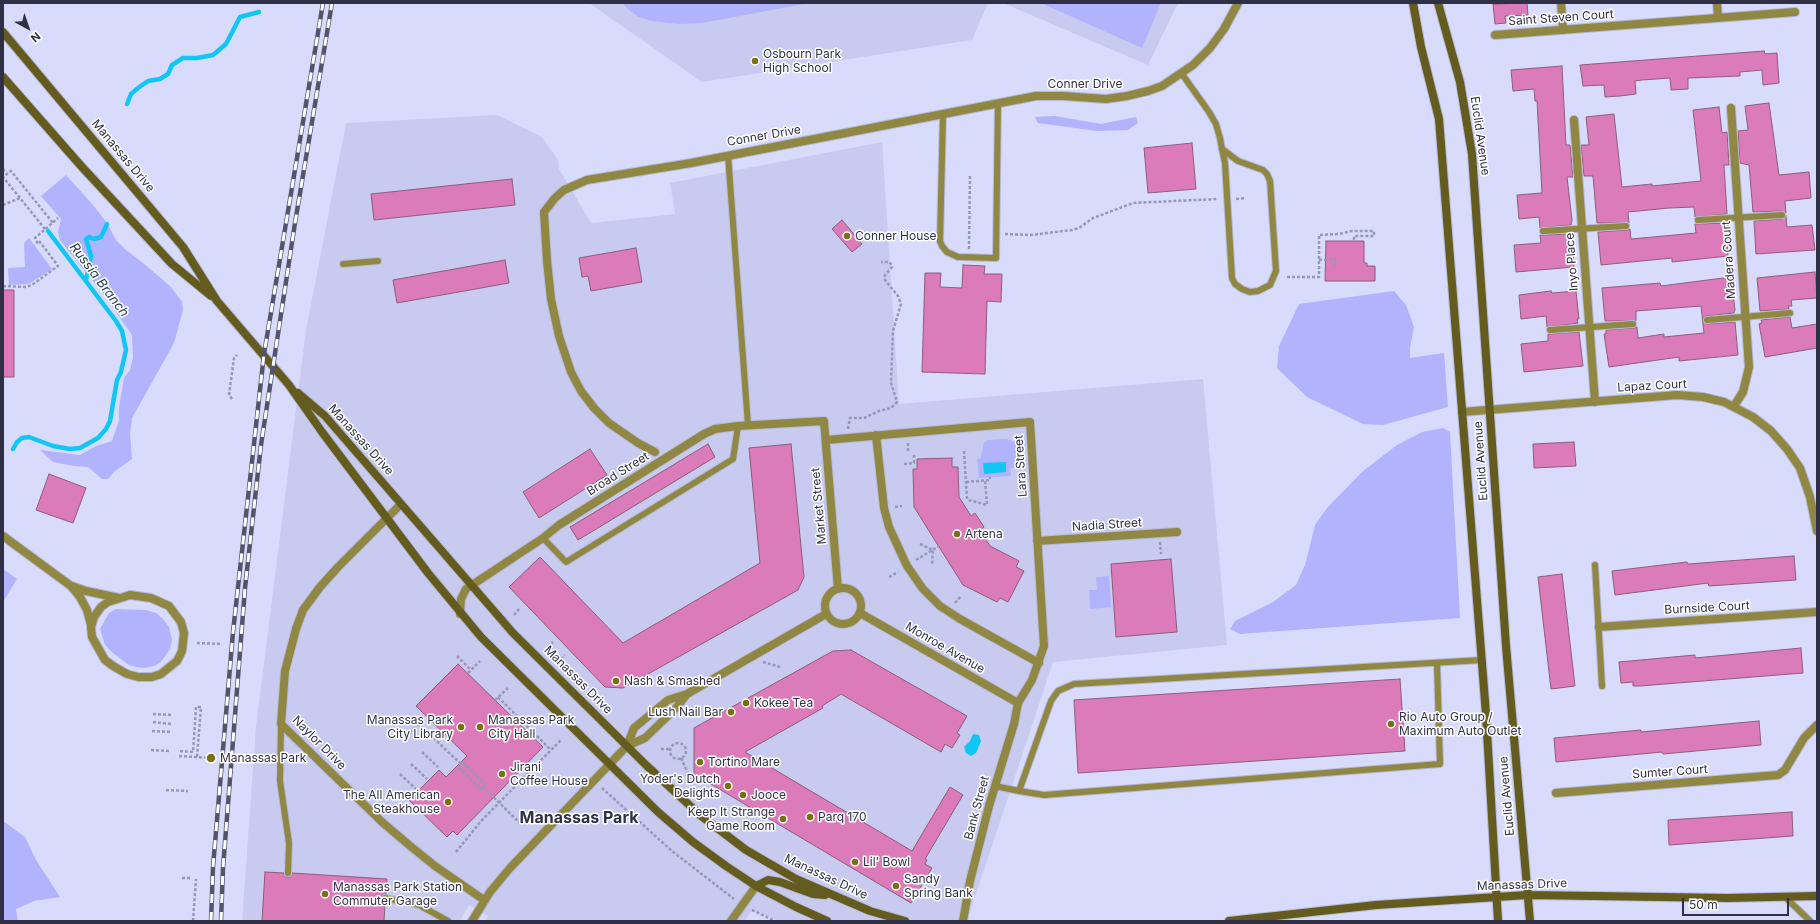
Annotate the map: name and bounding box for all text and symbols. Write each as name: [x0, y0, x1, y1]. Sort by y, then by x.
street label: Saint Steven Court: [1508, 7, 1614, 29]
north arrow: [8, 8, 48, 48]
text: N: [28, 29, 43, 45]
place label: Osbourn Park High School: [763, 47, 841, 75]
marker: Osbourn Park High School: [750, 56, 760, 66]
street label: Conner Drive: [1048, 77, 1122, 91]
street label: Euclid Avenue: [1467, 95, 1493, 177]
street label: Manassas Drive: [88, 117, 158, 195]
street label: Conner Drive: [726, 122, 802, 150]
street label: Madera Court: [1719, 220, 1739, 300]
place label: Conner House: [855, 229, 937, 243]
marker: Conner House: [842, 231, 852, 241]
street label: Inyo Place: [1563, 232, 1581, 292]
water label: Russia Branch: [66, 240, 132, 320]
street label: Lapaz Court: [1617, 377, 1687, 395]
street label: Manassas Drive: [325, 402, 397, 478]
street label: Euclid Avenue: [1471, 421, 1491, 501]
street label: Lara Street: [1012, 435, 1030, 497]
street label: Broad Street: [584, 449, 652, 499]
street label: Market Street: [808, 467, 830, 545]
street label: Nadia Street: [1072, 515, 1142, 535]
place label: Artena: [965, 527, 1003, 541]
marker: Artena: [952, 529, 962, 539]
street label: Burnside Court: [1664, 599, 1750, 617]
street label: Monroe Avenue: [903, 619, 987, 677]
street label: Manassas Drive: [541, 643, 615, 717]
place label: Nash & Smashed: [624, 674, 720, 688]
marker: Nash & Smashed: [611, 676, 621, 686]
place label: Kokee Tea: [754, 696, 813, 710]
marker: Kokee Tea: [741, 698, 751, 708]
place label: Lush Nail Bar: [648, 705, 723, 719]
marker: Lush Nail Bar: [726, 707, 736, 717]
place label: Rio Auto Group / Maximum Auto Outlet: [1399, 710, 1521, 738]
street label: Naylor Drive: [289, 713, 349, 773]
place label: Manassas Park City Library: [367, 713, 453, 741]
place label: Manassas Park City Hall: [488, 713, 574, 741]
marker: Rio Auto Group / Maximum Auto Outlet: [1386, 719, 1396, 729]
marker: Manassas Park City Library: [456, 722, 466, 732]
marker: Manassas Park City Hall: [475, 722, 485, 732]
place label: Manassas Park: [220, 751, 306, 765]
marker: Manassas Park: [205, 752, 217, 764]
place label: Tortino Mare: [708, 755, 780, 769]
street label: Euclid Avenue: [1496, 756, 1518, 836]
marker: Tortino Mare: [695, 757, 705, 767]
place label: Jirani Coffee House: [510, 760, 588, 788]
street label: Sumter Court: [1632, 762, 1708, 782]
marker: Jirani Coffee House: [497, 769, 507, 779]
place label: Yoder's Dutch Delights: [640, 772, 720, 800]
street label: Bank Street: [962, 775, 992, 841]
marker: Yoder's Dutch Delights: [723, 781, 733, 791]
place label: The All American Steakhouse: [343, 788, 440, 816]
place label: Jooce: [751, 788, 786, 802]
marker: Jooce: [738, 790, 748, 800]
marker: The All American Steakhouse: [443, 797, 453, 807]
place label: Keep It Strange Game Room: [688, 805, 775, 833]
district label: Manassas Park: [520, 808, 638, 828]
place label: Parq 170: [818, 810, 866, 824]
marker: Parq 170: [805, 812, 815, 822]
marker: Keep It Strange Game Room: [778, 814, 788, 824]
street label: Manassas Drive: [782, 851, 870, 903]
place label: Lil' Bowl: [863, 855, 910, 869]
marker: Lil' Bowl: [850, 857, 860, 867]
place label: Sandy Spring Bank: [904, 872, 973, 900]
street label: Manassas Drive: [1477, 876, 1567, 894]
place label: Manassas Park Station Commuter Garage: [333, 880, 462, 908]
marker: Sandy Spring Bank: [891, 881, 901, 891]
marker: Manassas Park Station Commuter Garage: [320, 889, 330, 899]
scale bar: [1684, 890, 1791, 916]
text: 50 m: [1689, 897, 1718, 912]

